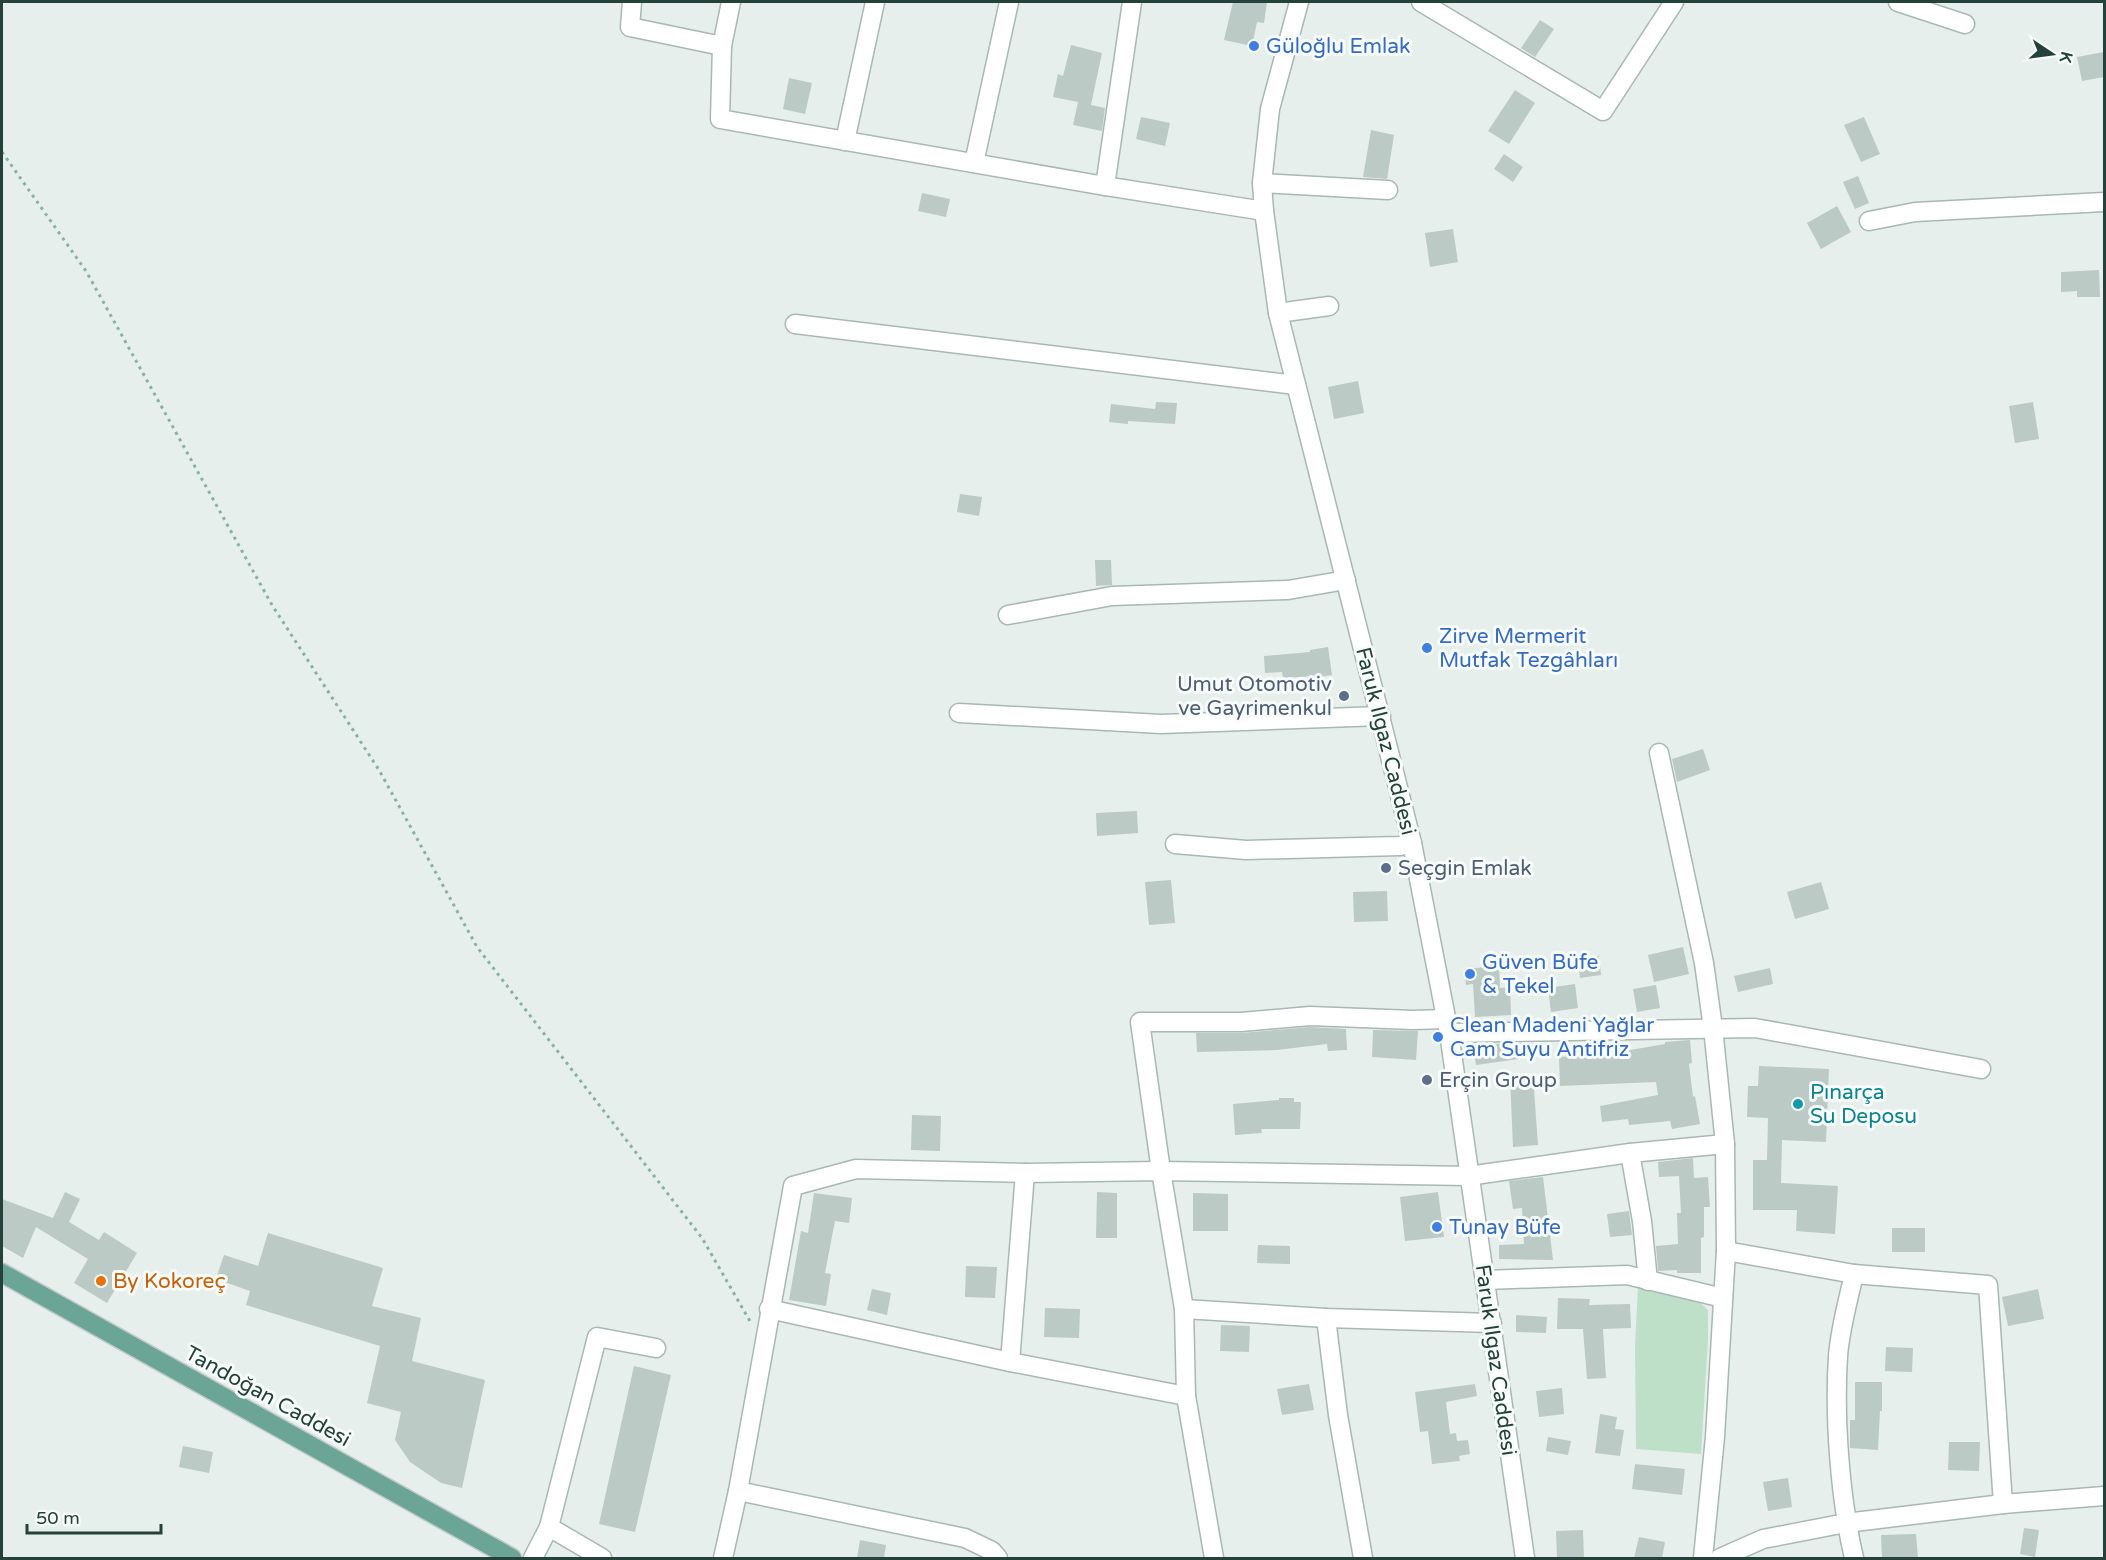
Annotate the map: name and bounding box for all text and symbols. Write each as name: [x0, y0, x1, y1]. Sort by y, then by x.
north arrow: [2022, 24, 2082, 84]
place label: Güloğlu Emlak: [1266, 34, 1410, 59]
marker: Güloğlu Emlak: [1247, 39, 1261, 53]
text: K: [2055, 50, 2077, 65]
place label: Zirve Mermerit Mutfak Tezgâhları: [1439, 624, 1618, 673]
marker: Zirve Mermerit Mutfak Tezgâhları: [1420, 641, 1434, 655]
street label: Faruk Ilgaz Caddesi: [1350, 645, 1421, 838]
place label: Umut Otomotiv ve Gayrimenkul: [1177, 672, 1332, 721]
marker: Umut Otomotiv ve Gayrimenkul: [1337, 689, 1351, 703]
place label: Seçgin Emlak: [1398, 856, 1532, 881]
marker: Seçgin Emlak: [1379, 861, 1393, 875]
place label: Güven Büfe & Tekel: [1482, 950, 1598, 999]
marker: Güven Büfe & Tekel: [1463, 967, 1477, 981]
place label: Clean Madeni Yağlar Cam Suyu Antifriz: [1450, 1013, 1654, 1062]
marker: Clean Madeni Yağlar Cam Suyu Antifriz: [1431, 1030, 1445, 1044]
place label: Erçin Group: [1439, 1068, 1557, 1093]
marker: Erçin Group: [1420, 1073, 1434, 1087]
place label: Pınarça Su Deposu: [1810, 1080, 1917, 1129]
marker: Pınarça Su Deposu: [1791, 1097, 1805, 1111]
place label: Tunay Büfe: [1449, 1215, 1561, 1240]
marker: Tunay Büfe: [1430, 1220, 1444, 1234]
street label: Faruk Ilgaz Caddesi: [1470, 1263, 1521, 1457]
place label: By Kokoreç: [113, 1269, 226, 1294]
marker: By Kokoreç: [94, 1274, 108, 1288]
street label: Tandoğan Caddesi: [181, 1341, 355, 1452]
scale bar: [27, 1497, 160, 1535]
text: 50 m: [36, 1507, 80, 1529]

